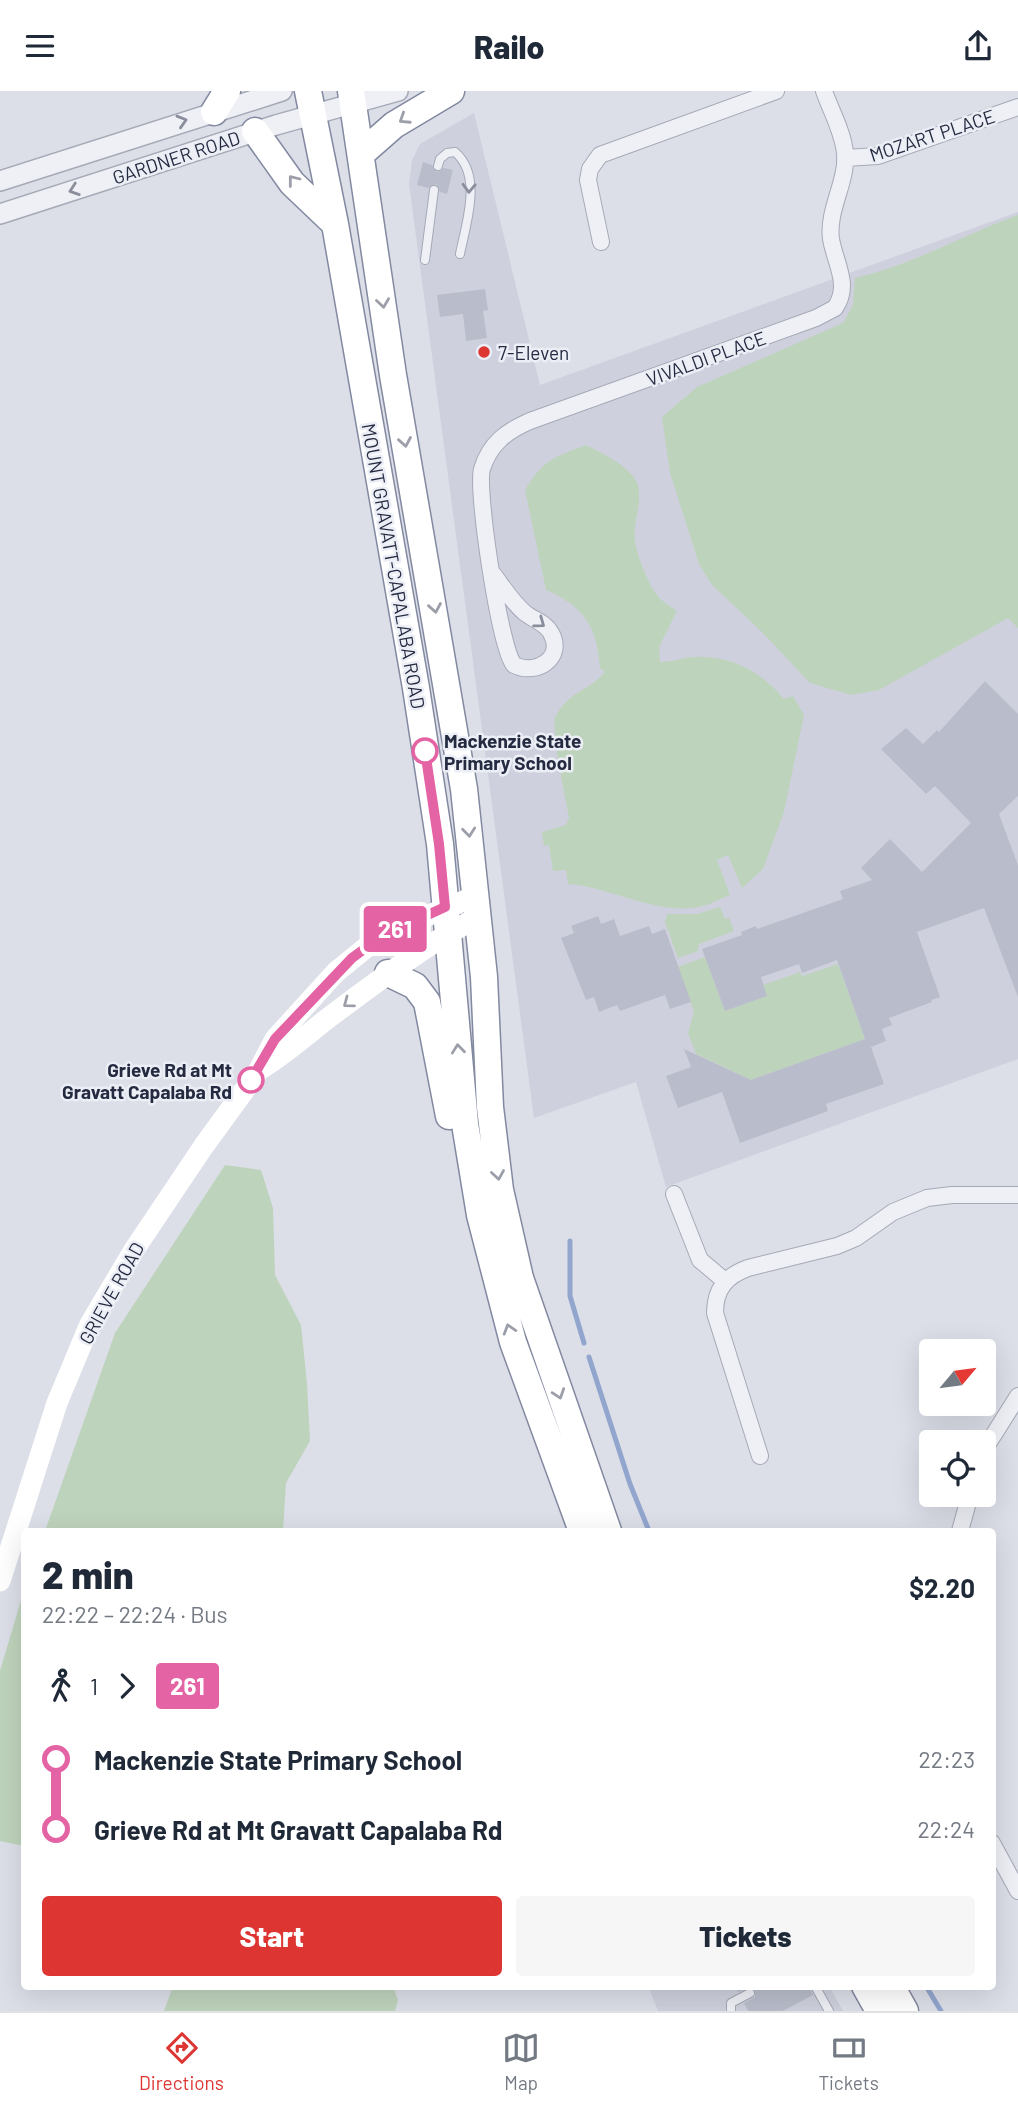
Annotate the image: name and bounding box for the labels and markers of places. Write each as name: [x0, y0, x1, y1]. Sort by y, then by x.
place label: 7-Eleven: [498, 341, 569, 364]
marker: 7-Eleven: [476, 344, 492, 360]
place label: Mackenzie State Primary School: [444, 729, 581, 774]
marker: Mackenzie State Primary School: [412, 738, 438, 764]
place label: Grieve Rd at Mt Gravatt Capalaba Rd: [62, 1058, 232, 1103]
marker: Grieve Rd at Mt Gravatt Capalaba Rd: [238, 1067, 264, 1093]

